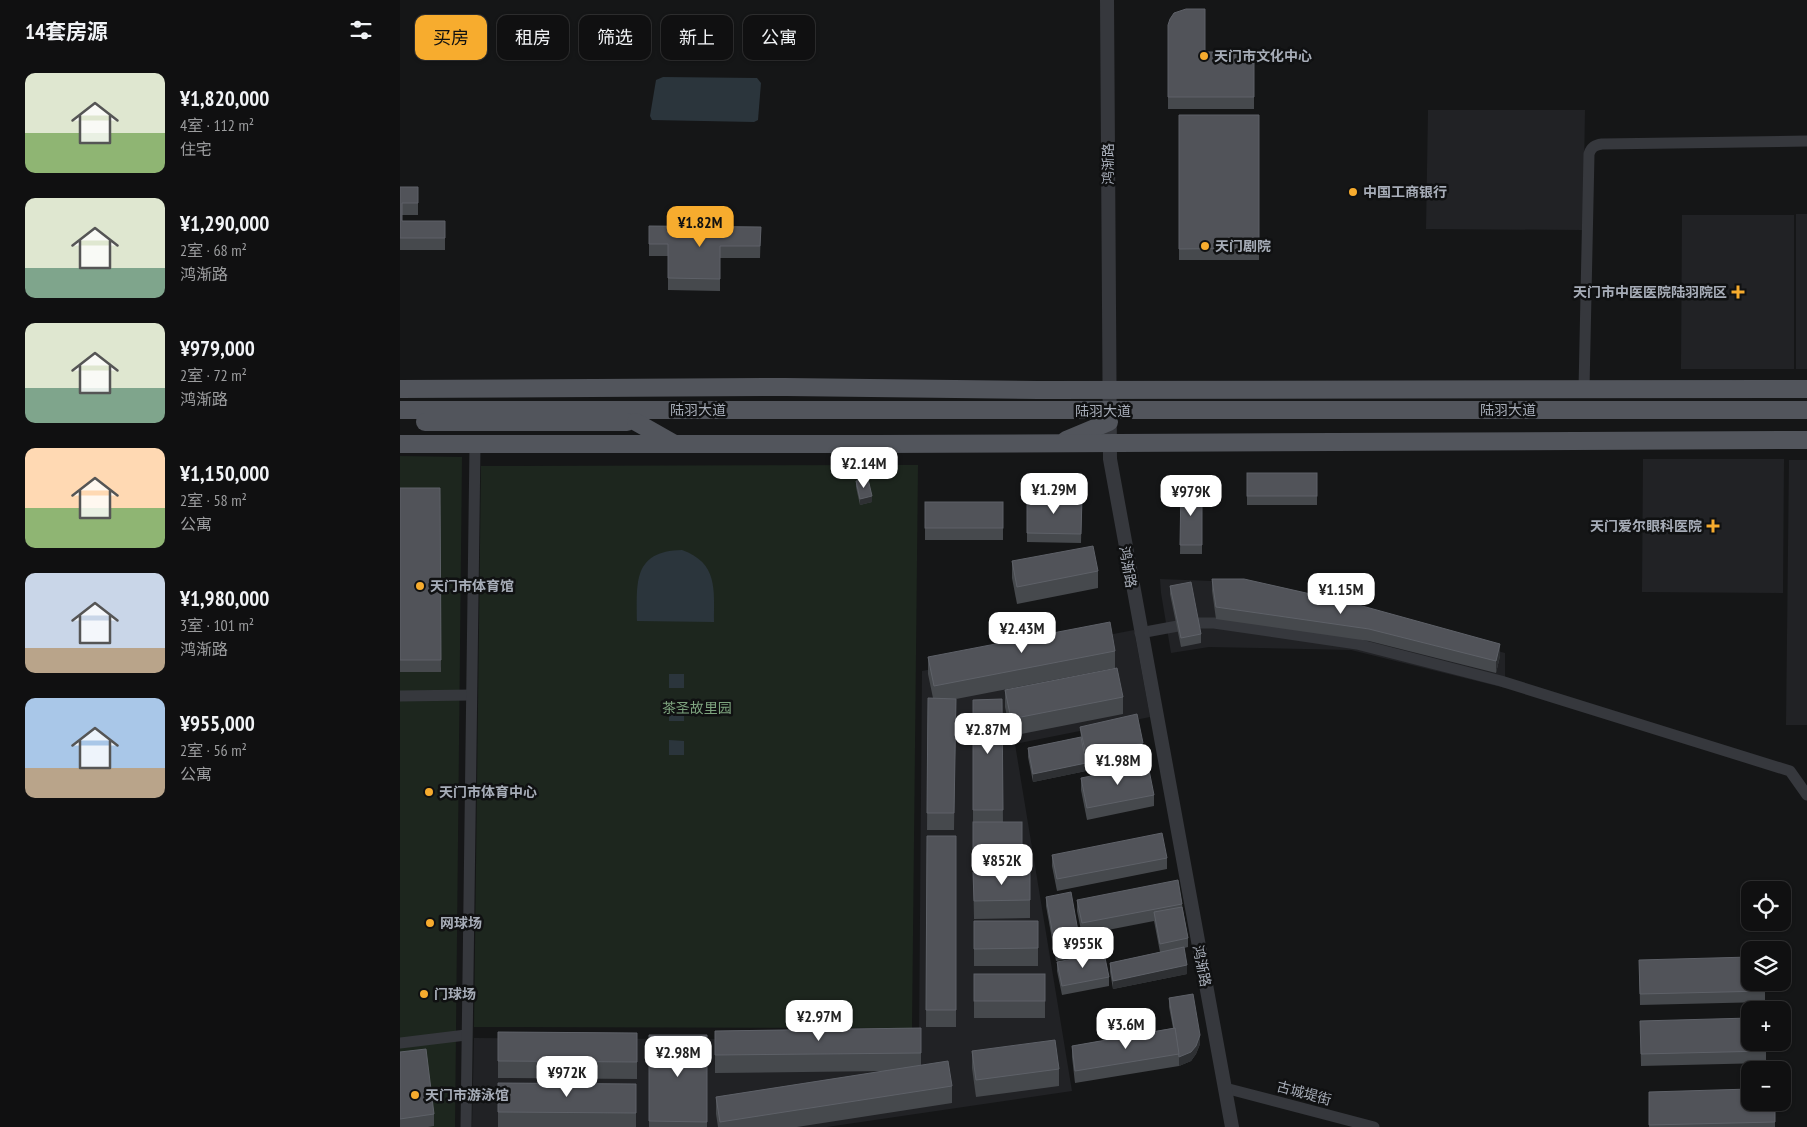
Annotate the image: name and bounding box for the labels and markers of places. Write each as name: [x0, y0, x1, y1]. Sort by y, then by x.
place label: 天门市文化中心: [1214, 47, 1312, 65]
marker: 天门市文化中心: [1198, 50, 1210, 62]
place label: 中国工商银行: [1363, 183, 1447, 201]
marker: 中国工商银行: [1347, 186, 1359, 198]
pin: ¥1.82M: [659, 206, 741, 248]
place label: 天门剧院: [1215, 237, 1271, 255]
marker: 天门剧院: [1199, 240, 1211, 252]
place label: 天门市中医医院陆羽院区: [1573, 283, 1727, 301]
marker: 天门市中医医院陆羽院区: [1731, 285, 1745, 299]
pin: ¥2.14M: [823, 446, 905, 489]
pin: ¥1.29M: [1013, 472, 1095, 515]
pin: ¥979K: [1156, 474, 1226, 517]
place label: 天门爱尔眼科医院: [1590, 517, 1702, 535]
marker: 天门爱尔眼科医院: [1706, 519, 1720, 533]
pin: ¥1.15M: [1300, 572, 1382, 615]
place label: 天门市体育馆: [430, 577, 514, 595]
marker: 天门市体育馆: [414, 580, 426, 592]
pin: ¥2.43M: [981, 612, 1063, 654]
pin: ¥2.87M: [947, 712, 1029, 755]
pin: ¥1.98M: [1077, 744, 1159, 786]
place label: 天门市体育中心: [439, 783, 537, 801]
marker: 天门市体育中心: [423, 786, 435, 798]
pin: ¥852K: [967, 844, 1037, 886]
place label: 网球场: [440, 914, 482, 932]
marker: 网球场: [424, 917, 436, 929]
pin: ¥955K: [1048, 926, 1118, 969]
place label: 门球场: [434, 985, 476, 1003]
marker: 门球场: [418, 988, 430, 1000]
pin: ¥2.97M: [778, 1000, 860, 1042]
pin: ¥3.6M: [1091, 1008, 1161, 1050]
pin: ¥2.98M: [637, 1036, 719, 1078]
pin: ¥972K: [532, 1056, 602, 1098]
place label: 天门市游泳馆: [425, 1086, 509, 1104]
marker: 天门市游泳馆: [409, 1089, 421, 1101]

